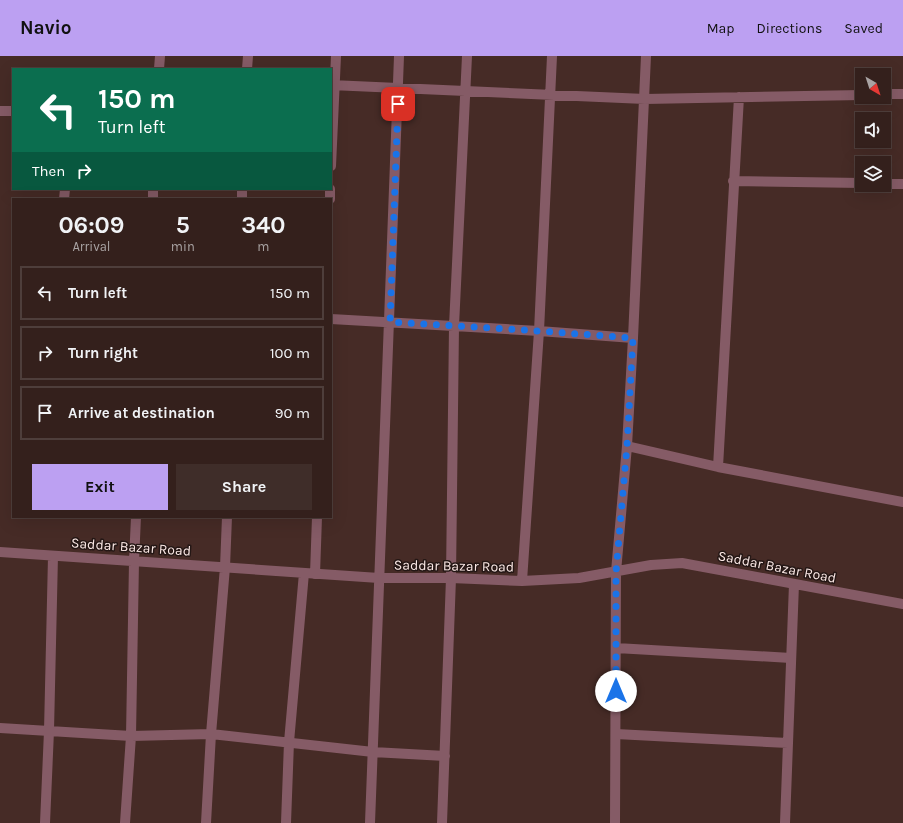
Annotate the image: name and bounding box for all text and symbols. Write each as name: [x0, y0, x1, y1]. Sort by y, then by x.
text: Navio: [20, 17, 72, 39]
text: Map: [707, 20, 735, 37]
text: Directions: [757, 20, 822, 37]
text: Saved: [844, 20, 883, 37]
north arrow: [855, 68, 891, 104]
map controls: [855, 68, 891, 192]
text: 150 m: [98, 82, 176, 115]
icon: left: [32, 84, 84, 136]
pin: [381, 87, 415, 121]
icon: arrive: [387, 93, 409, 115]
button: sound: [855, 112, 891, 148]
text: Turn left: [98, 116, 166, 138]
button: layers: [855, 156, 891, 192]
icon: right: [73, 160, 95, 182]
text: Then: [32, 162, 65, 180]
text: 06:09: [58, 211, 124, 239]
text: 5: [176, 211, 190, 239]
text: 340: [241, 211, 286, 239]
text: Arrival: [72, 239, 110, 254]
text: min: [171, 239, 195, 254]
text: m: [257, 239, 269, 254]
icon: left: [34, 282, 56, 304]
text: Turn left: [68, 284, 127, 302]
text: 150 m: [270, 284, 310, 302]
icon: right: [34, 342, 56, 364]
text: Turn right: [68, 344, 138, 362]
text: 100 m: [270, 344, 310, 362]
icon: arrive: [34, 402, 56, 424]
text: Arrive at destination: [68, 404, 215, 422]
text: 90 m: [275, 404, 310, 422]
button: Exit: [32, 464, 168, 510]
button: Share: [176, 464, 312, 510]
street label: Saddar Bazar Road: [70, 534, 192, 560]
street label: Saddar Bazar Road: [716, 547, 838, 587]
street label: Saddar Bazar Road: [394, 556, 514, 576]
position arrow: [595, 670, 637, 712]

